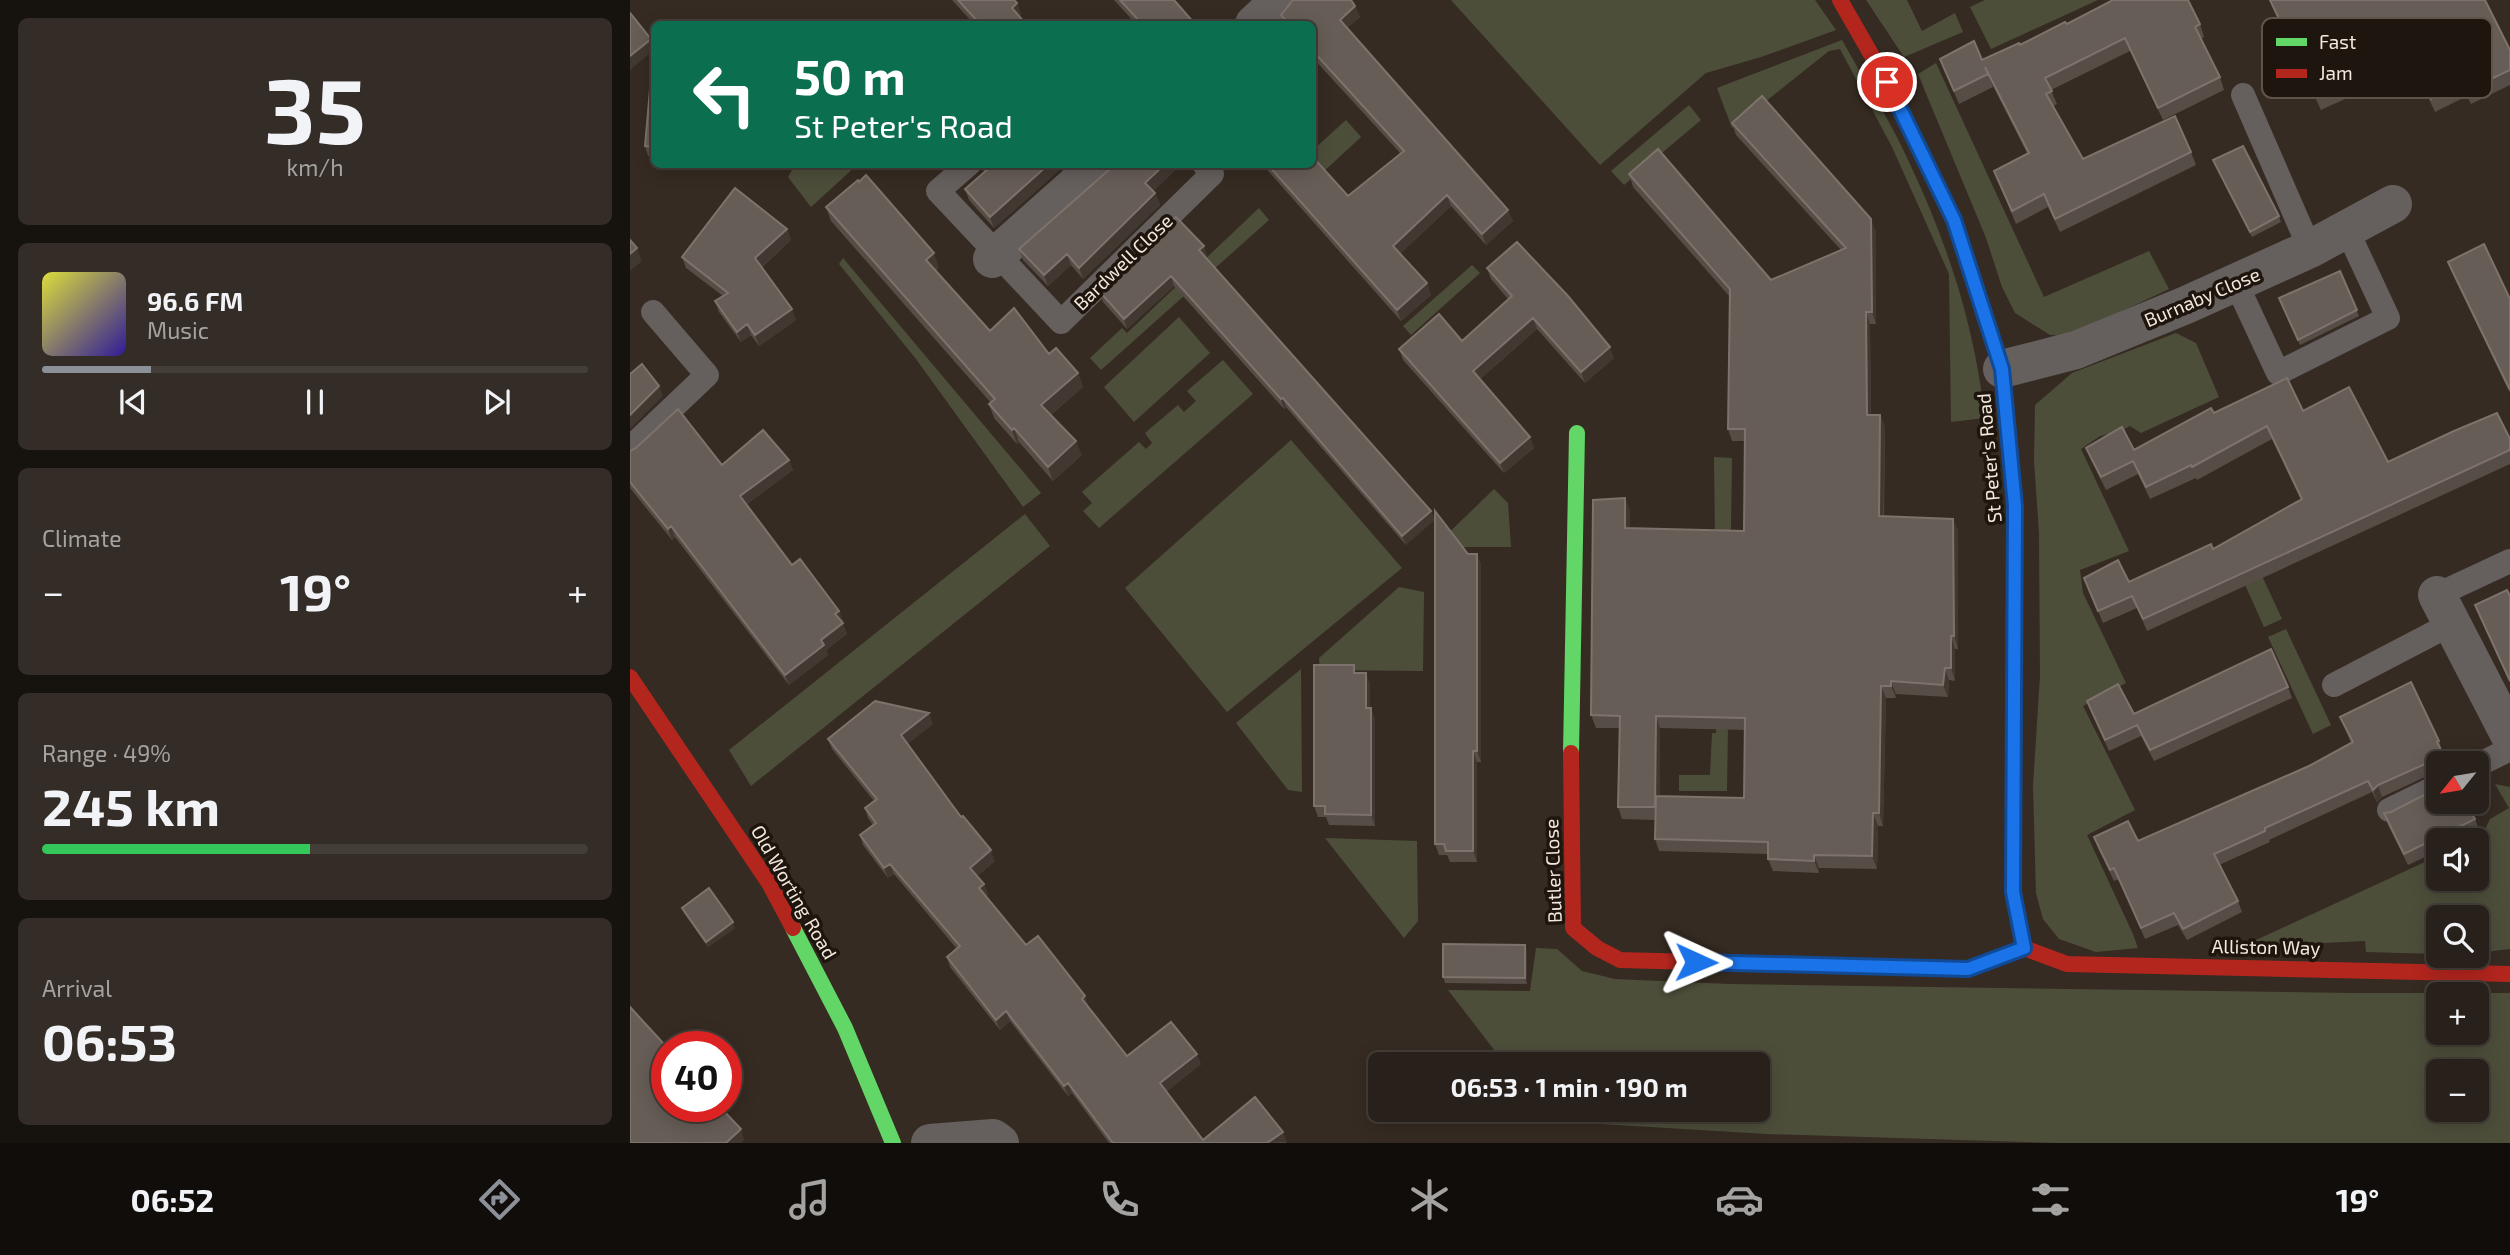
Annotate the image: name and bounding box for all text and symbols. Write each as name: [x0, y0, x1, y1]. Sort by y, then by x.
legend: [2262, 18, 2492, 98]
text: Fast: [2319, 30, 2356, 53]
text: 50 m: [794, 46, 906, 105]
icon: left: [679, 49, 770, 140]
pin: [1857, 52, 1917, 112]
text: 35: [264, 53, 366, 162]
text: Jam: [2319, 61, 2353, 84]
icon: arrive: [1868, 63, 1906, 101]
text: St Peter's Road: [794, 106, 1013, 144]
text: km/h: [286, 153, 344, 181]
street label: Bardwell Close: [1068, 209, 1177, 315]
street label: Burnaby Close: [2140, 262, 2263, 331]
text: 96.6 FM: [147, 285, 243, 316]
text: Music: [147, 316, 209, 344]
icon: previous: [114, 383, 152, 421]
icon: pause: [296, 383, 334, 421]
icon: next: [478, 383, 516, 421]
street label: St Peter's Road: [1971, 392, 2006, 524]
text: Climate: [42, 524, 122, 552]
text: 19°: [280, 559, 351, 621]
text: −: [42, 568, 64, 614]
text: +: [567, 568, 588, 614]
text: Range · 49%: [42, 739, 171, 767]
north arrow: [2426, 751, 2488, 814]
map controls: [2426, 751, 2489, 1122]
text: 245 km: [42, 774, 220, 836]
street label: Butler Close: [1539, 819, 1566, 924]
street label: Old Worting Road: [747, 821, 842, 963]
button: sound: [2426, 828, 2489, 891]
button: search: [2426, 905, 2489, 968]
position arrow: [1659, 925, 1733, 999]
street label: Alliston Way: [2211, 934, 2321, 959]
text: Arrival: [42, 974, 112, 1002]
button: +: [2426, 982, 2489, 1045]
text: 06:53: [42, 1009, 177, 1071]
speed limit sign: 40: [651, 1031, 742, 1122]
button: −: [2426, 1059, 2489, 1122]
text: 06:53 · 1 min · 190 m: [1450, 1071, 1688, 1102]
icon: directions: [475, 1175, 524, 1224]
icon: music: [785, 1175, 834, 1224]
icon: phone: [1095, 1175, 1144, 1224]
icon: climate: [1405, 1175, 1454, 1224]
icon: car: [1715, 1175, 1764, 1224]
icon: filters: [2026, 1175, 2075, 1224]
text: 06:52: [131, 1180, 214, 1218]
text: 19°: [2336, 1180, 2379, 1218]

